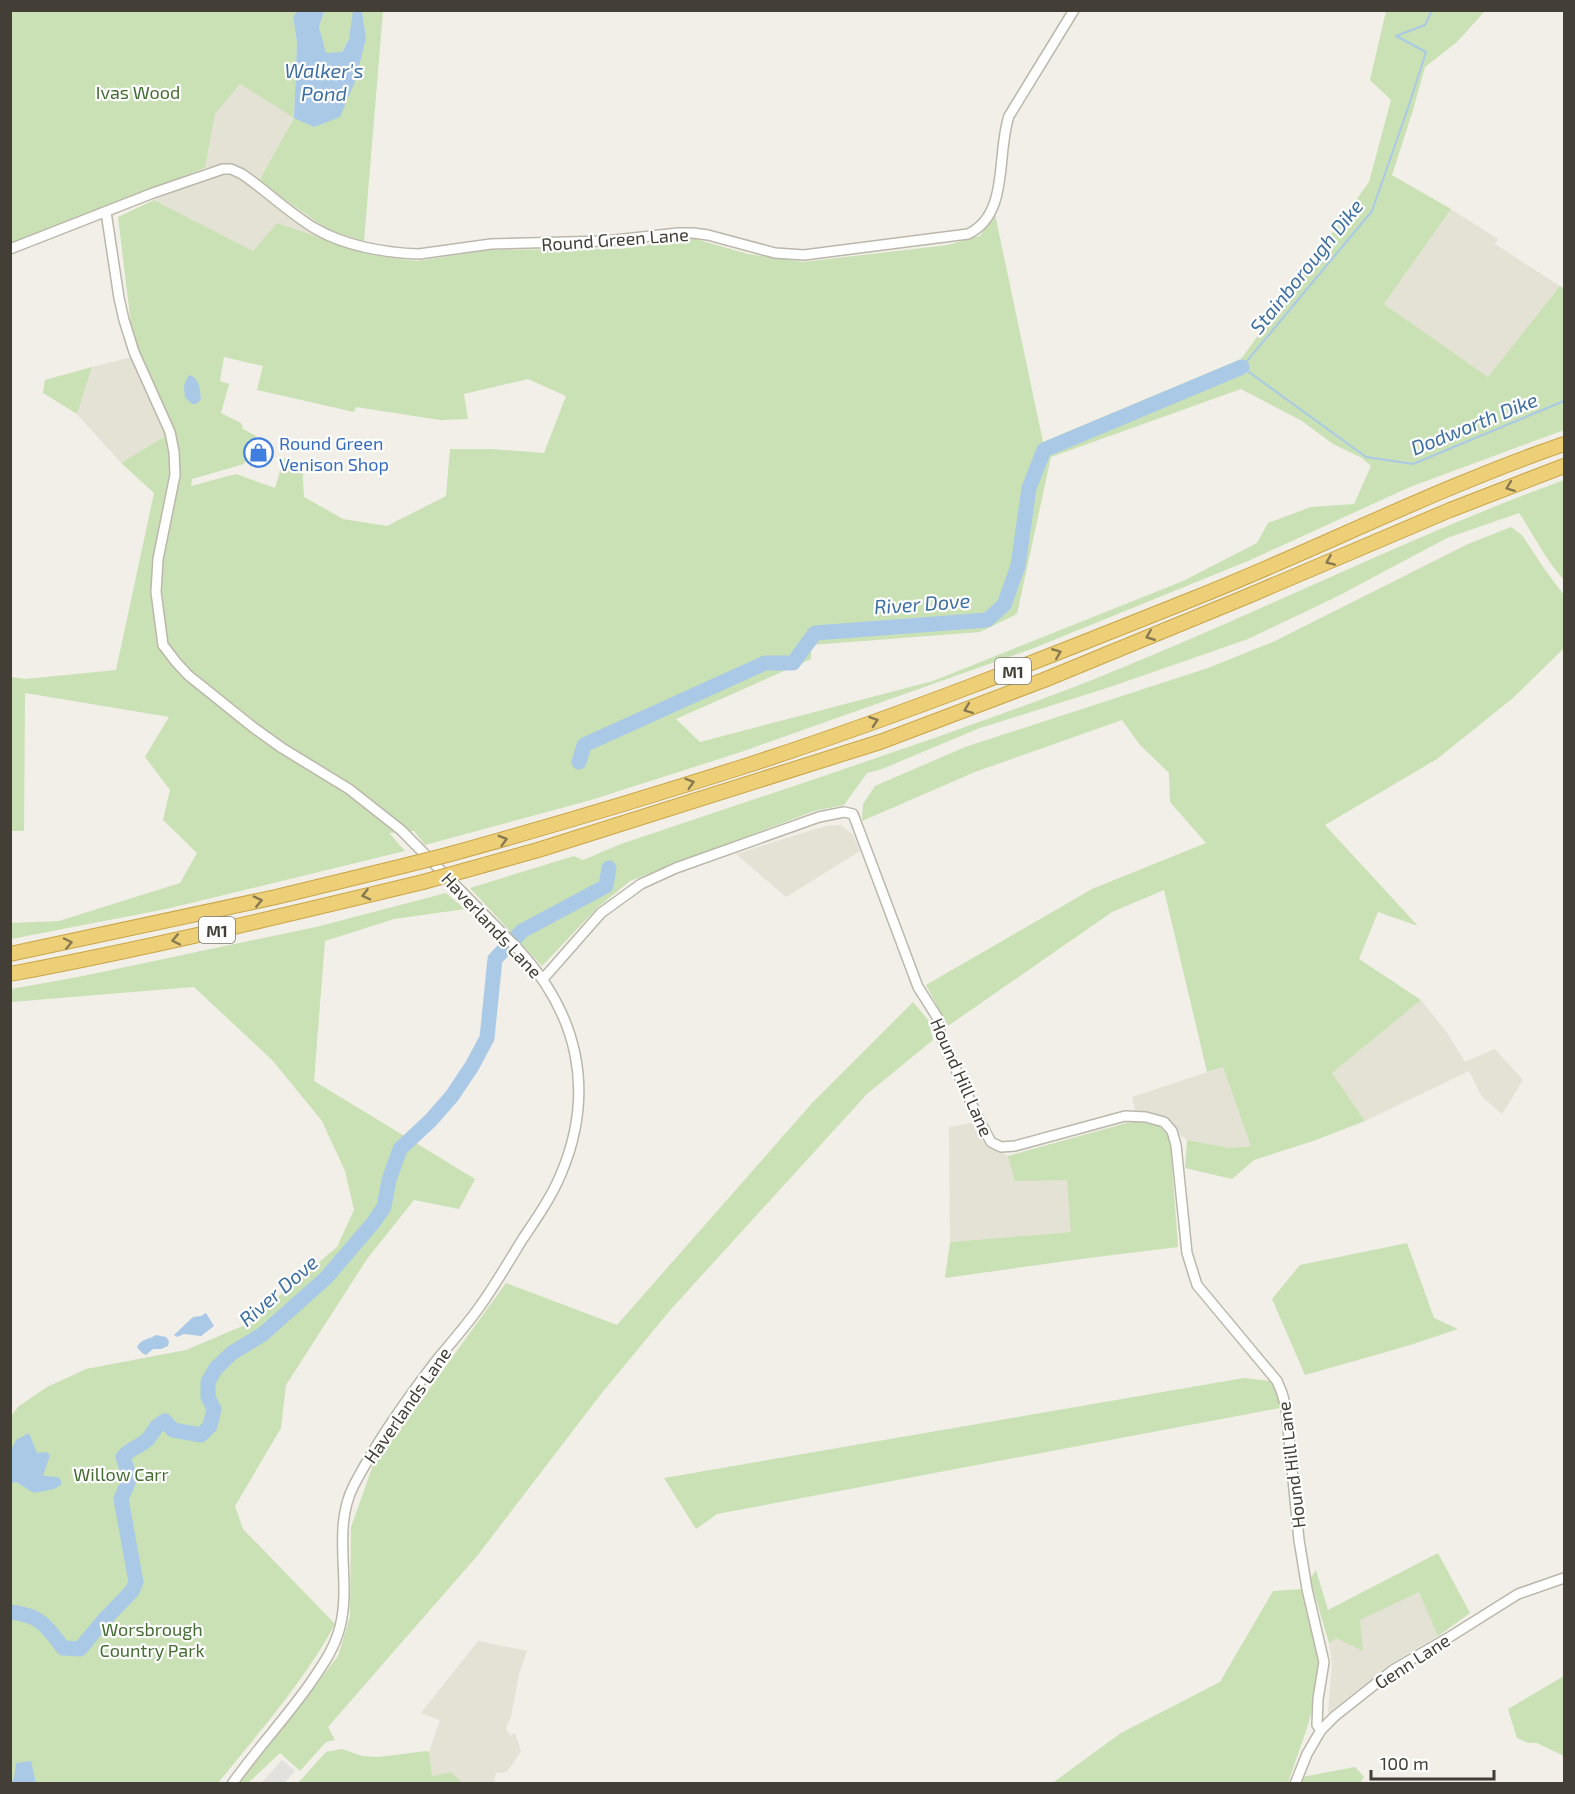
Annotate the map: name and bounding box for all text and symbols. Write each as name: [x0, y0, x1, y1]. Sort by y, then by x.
water label: Walker's Pond: [284, 58, 364, 105]
park label: Ivas Wood: [96, 81, 180, 103]
water label: Stainborough Dike: [1244, 194, 1368, 338]
street label: Round Green Lane: [541, 223, 689, 255]
water label: Dodworth Dike: [1407, 386, 1541, 459]
place label: Round Green Venison Shop: [279, 432, 389, 475]
shop icon: Round Green Venison Shop: [242, 437, 274, 469]
one-way arrow: [1505, 480, 1516, 492]
one-way arrow: [1325, 554, 1336, 566]
water label: River Dove: [873, 588, 971, 618]
one-way arrow: [1145, 629, 1156, 641]
one-way arrow: [1051, 648, 1062, 661]
road number: M1: [995, 658, 1031, 684]
one-way arrow: [964, 701, 974, 714]
one-way arrow: [868, 716, 879, 729]
one-way arrow: [684, 778, 695, 790]
one-way arrow: [497, 835, 508, 847]
street label: Haverlands Lane: [437, 868, 547, 982]
one-way arrow: [362, 888, 372, 901]
one-way arrow: [253, 895, 263, 908]
road number: M1: [199, 917, 235, 943]
one-way arrow: [172, 932, 182, 945]
one-way arrow: [63, 937, 73, 950]
street label: Hound Hill Lane: [926, 1014, 998, 1140]
water label: River Dove: [234, 1249, 322, 1331]
street label: Haverlands Lane: [359, 1343, 455, 1467]
street label: Hound Hill Lane: [1272, 1400, 1310, 1530]
park label: Willow Carr: [73, 1463, 169, 1485]
park label: Worsbrough Country Park: [99, 1618, 205, 1661]
street label: Genn Lane: [1370, 1629, 1454, 1693]
scale bar: [1371, 1743, 1494, 1781]
text: 100 m: [1380, 1752, 1429, 1774]

